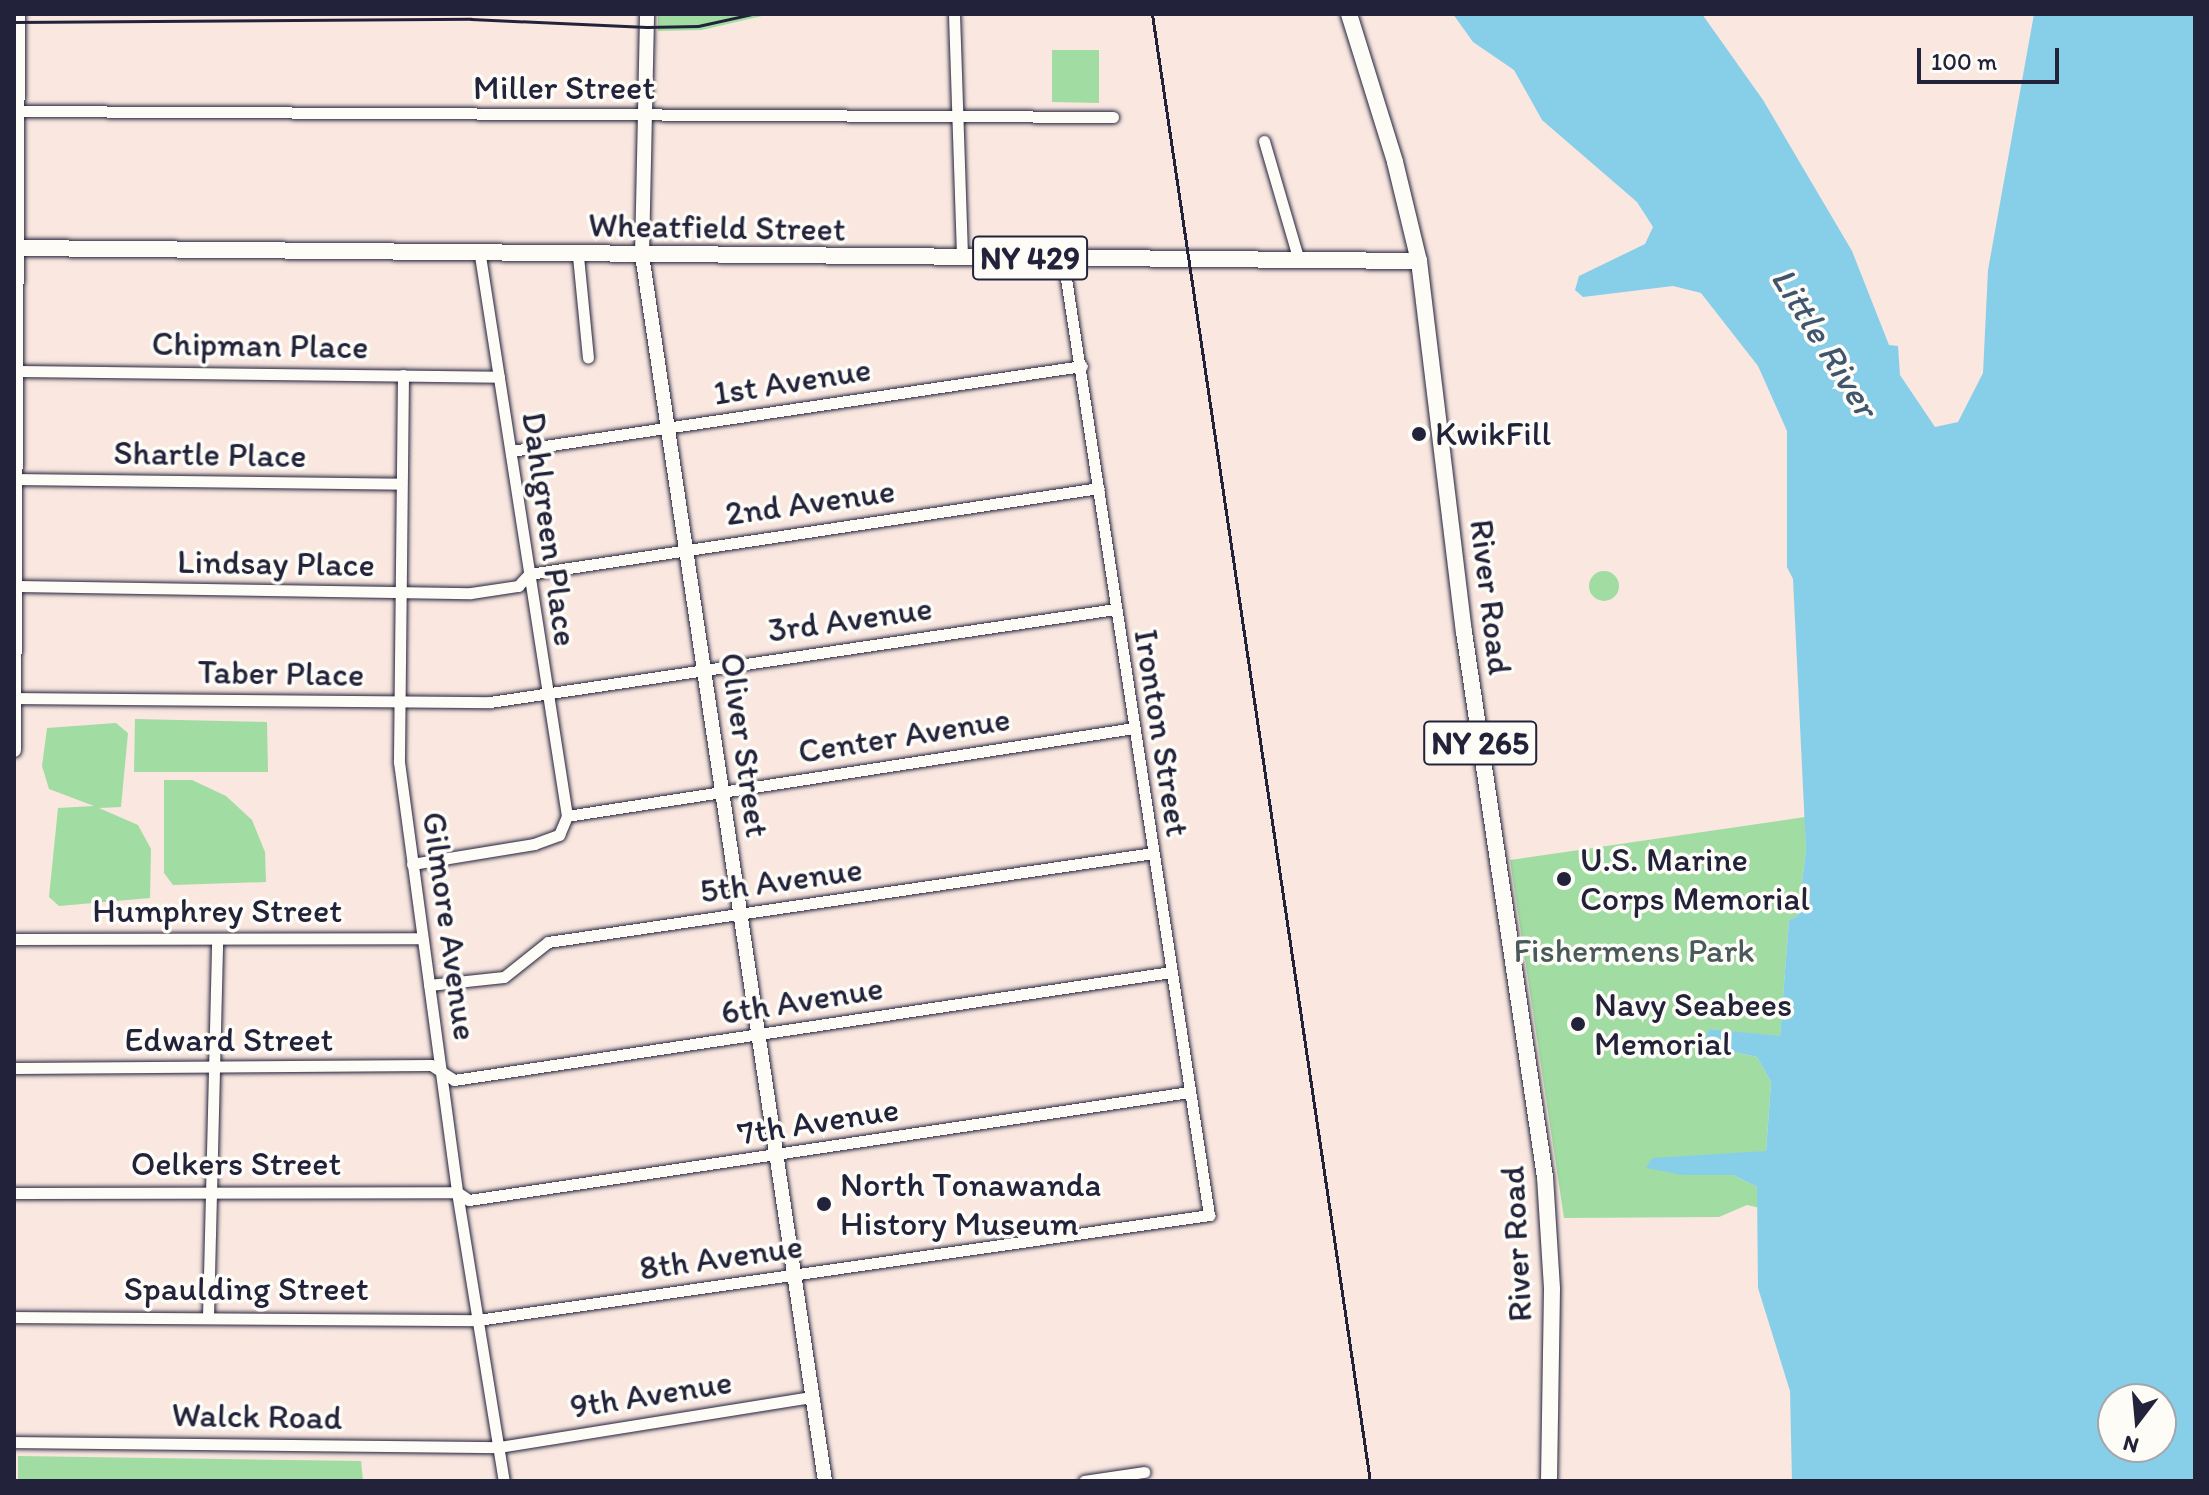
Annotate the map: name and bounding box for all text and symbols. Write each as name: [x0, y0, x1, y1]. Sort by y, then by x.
scale bar: [1921, 32, 2063, 82]
text: 100 m: [1931, 47, 1997, 76]
street label: Miller Street: [473, 68, 655, 108]
street label: Wheatfield Street: [588, 204, 846, 250]
road number: NY 429: [972, 230, 1088, 286]
water label: Little River: [1763, 260, 1887, 424]
street label: Chipman Place: [152, 323, 368, 367]
street label: 1st Avenue: [711, 349, 873, 413]
street label: Dahlgreen Place: [513, 409, 587, 649]
place label: KwikFill: [1435, 414, 1551, 454]
marker: KwikFill: [1410, 425, 1428, 443]
street label: Shartle Place: [113, 432, 307, 476]
street label: 2nd Avenue: [723, 470, 897, 534]
street label: River Road: [1461, 518, 1521, 676]
street label: Lindsay Place: [177, 541, 375, 585]
street label: 3rd Avenue: [766, 587, 934, 651]
street label: Ironton Street: [1126, 627, 1198, 839]
street label: Oliver Street: [712, 650, 778, 840]
street label: Taber Place: [198, 651, 364, 695]
street label: Center Avenue: [795, 698, 1013, 772]
road number: NY 265: [1422, 715, 1538, 771]
street label: Gilmore Avenue: [414, 809, 486, 1043]
place label: U.S. Marine Corps Memorial: [1580, 839, 1810, 918]
street label: 5th Avenue: [698, 849, 864, 911]
marker: U.S. Marine Corps Memorial: [1555, 870, 1573, 888]
street label: Humphrey Street: [93, 891, 341, 931]
park label: Fishermens Park: [1513, 931, 1755, 971]
street label: 6th Avenue: [719, 967, 885, 1033]
place label: Navy Seabees Memorial: [1594, 984, 1791, 1064]
marker: Navy Seabees Memorial: [1569, 1015, 1587, 1033]
street label: Edward Street: [125, 1020, 333, 1060]
street label: 7th Avenue: [735, 1088, 901, 1154]
street label: Oelkers Street: [131, 1144, 341, 1184]
place label: North Tonawanda History Museum: [840, 1164, 1098, 1244]
street label: River Road: [1492, 1166, 1540, 1322]
marker: North Tonawanda History Museum: [815, 1195, 833, 1213]
street label: 8th Avenue: [638, 1225, 804, 1289]
street label: Spaulding Street: [124, 1269, 368, 1309]
street label: 9th Avenue: [568, 1361, 734, 1427]
north arrow: [2097, 1383, 2177, 1463]
street label: Walck Road: [172, 1394, 342, 1438]
text: N: [2120, 1430, 2142, 1460]

